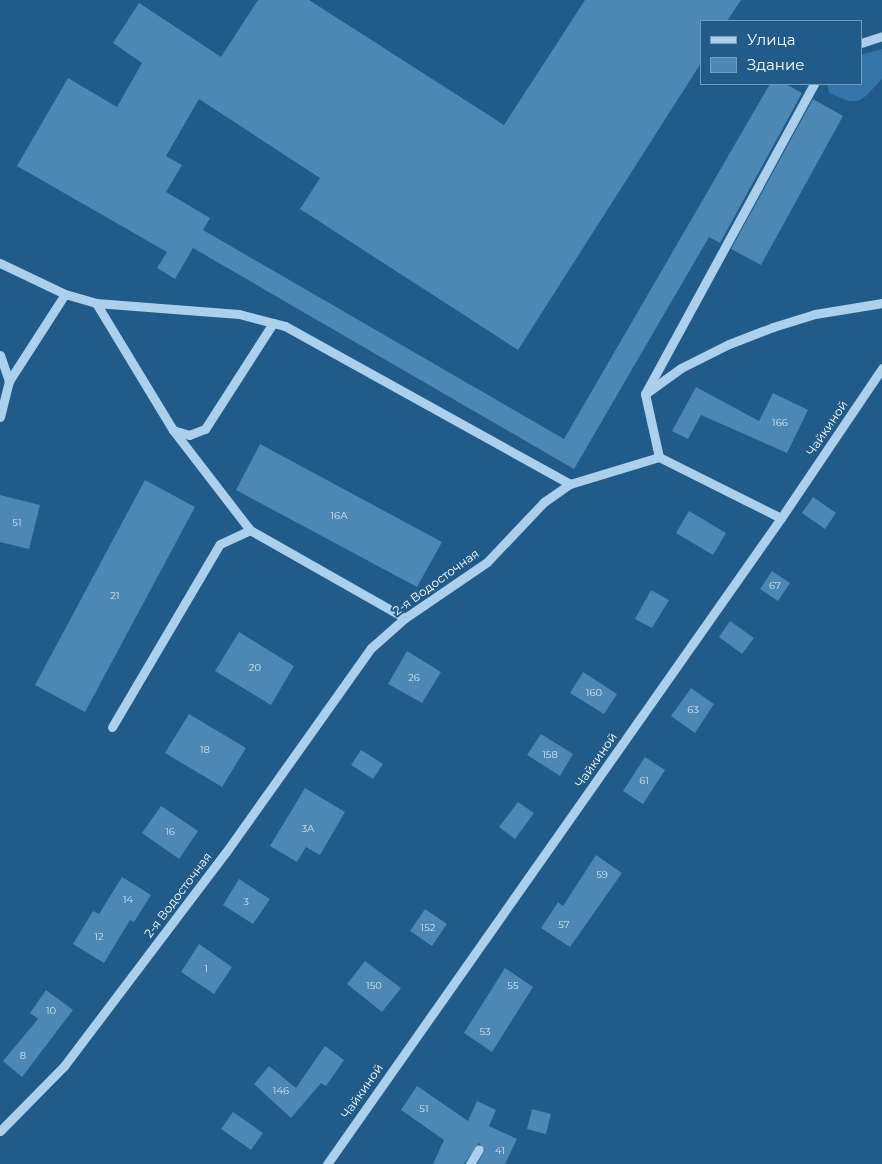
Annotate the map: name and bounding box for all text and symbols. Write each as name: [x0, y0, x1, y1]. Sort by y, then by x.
legend: [700, 20, 862, 85]
text: Улица: [747, 30, 795, 49]
text: Здание: [747, 55, 805, 74]
street label: Чайкиной: [803, 398, 851, 458]
house number: 166: [772, 417, 788, 429]
house number: 16А: [330, 510, 348, 522]
house number: 51: [12, 517, 22, 529]
street label: 2-я Водосточная: [390, 546, 482, 618]
house number: 67: [769, 580, 781, 592]
house number: 21: [110, 590, 120, 602]
house number: 20: [249, 662, 261, 674]
house number: 26: [408, 672, 420, 684]
house number: 160: [586, 687, 602, 699]
house number: 63: [687, 704, 699, 716]
street label: Чайкиной: [572, 730, 620, 790]
house number: 18: [200, 744, 210, 756]
house number: 158: [542, 749, 558, 761]
house number: 61: [639, 775, 649, 787]
house number: 3А: [301, 823, 315, 835]
house number: 16: [165, 826, 175, 838]
street label: 2-я Водосточная: [141, 850, 215, 940]
house number: 59: [596, 869, 608, 881]
house number: 14: [123, 894, 133, 906]
house number: 3: [243, 896, 249, 908]
house number: 57: [558, 919, 570, 931]
house number: 152: [421, 922, 435, 934]
house number: 12: [94, 931, 104, 943]
house number: 1: [204, 963, 208, 975]
house number: 150: [366, 980, 382, 992]
house number: 55: [507, 980, 519, 992]
house number: 10: [46, 1005, 56, 1017]
house number: 53: [479, 1026, 491, 1038]
house number: 8: [20, 1050, 26, 1062]
street label: Чайкиной: [338, 1061, 386, 1121]
house number: 146: [273, 1085, 289, 1097]
house number: 51: [419, 1103, 429, 1115]
house number: 41: [495, 1145, 505, 1157]

